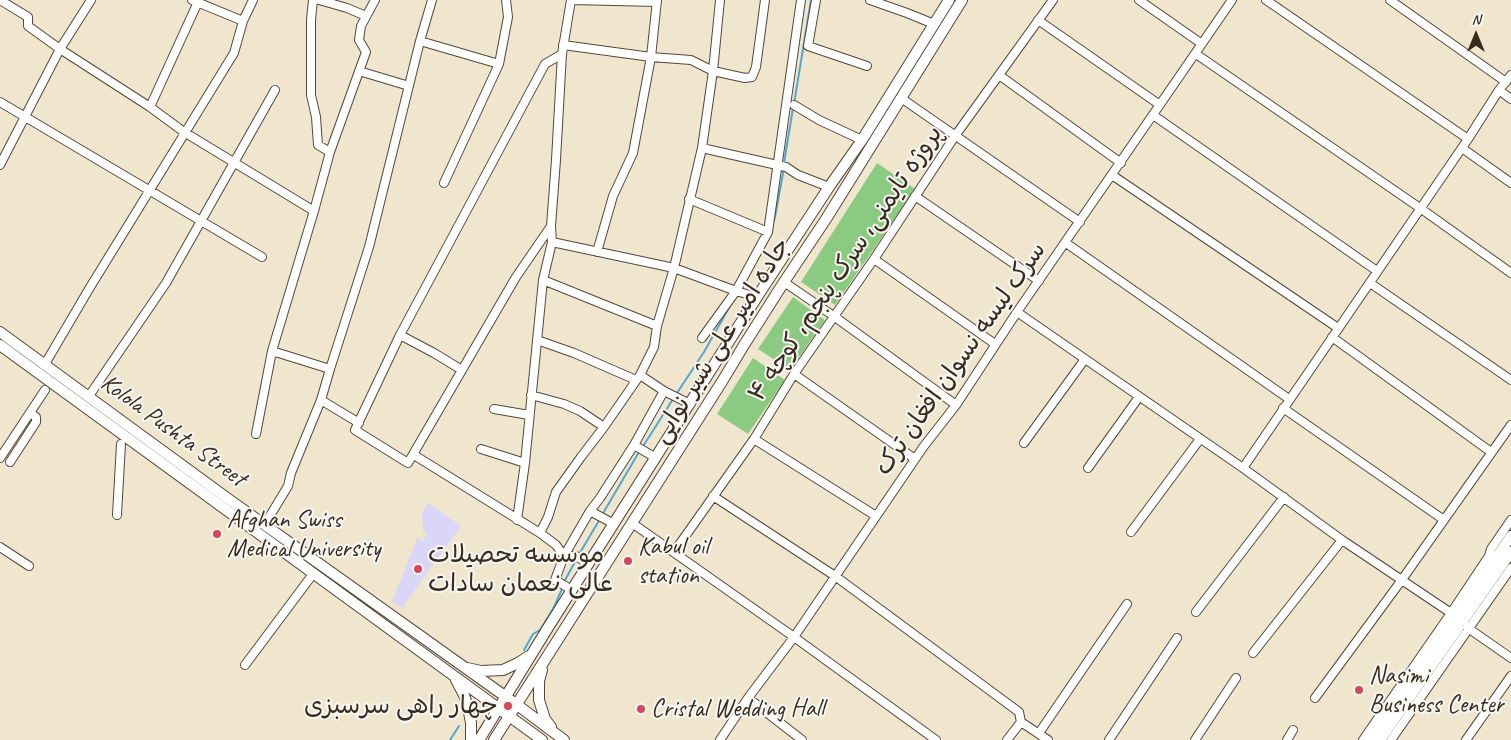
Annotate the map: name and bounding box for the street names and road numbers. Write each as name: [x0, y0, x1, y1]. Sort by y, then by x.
street label: پروژه تایمنی، سرک پنجم، کوچه ۴: [742, 120, 950, 408]
street label: جاده امیر علی شیر نوایی: [647, 233, 797, 449]
street label: سرک لیسه نسوان افغان‌ ترک: [869, 236, 1053, 482]
street label: Kolola Pushta Street: [94, 368, 252, 494]

